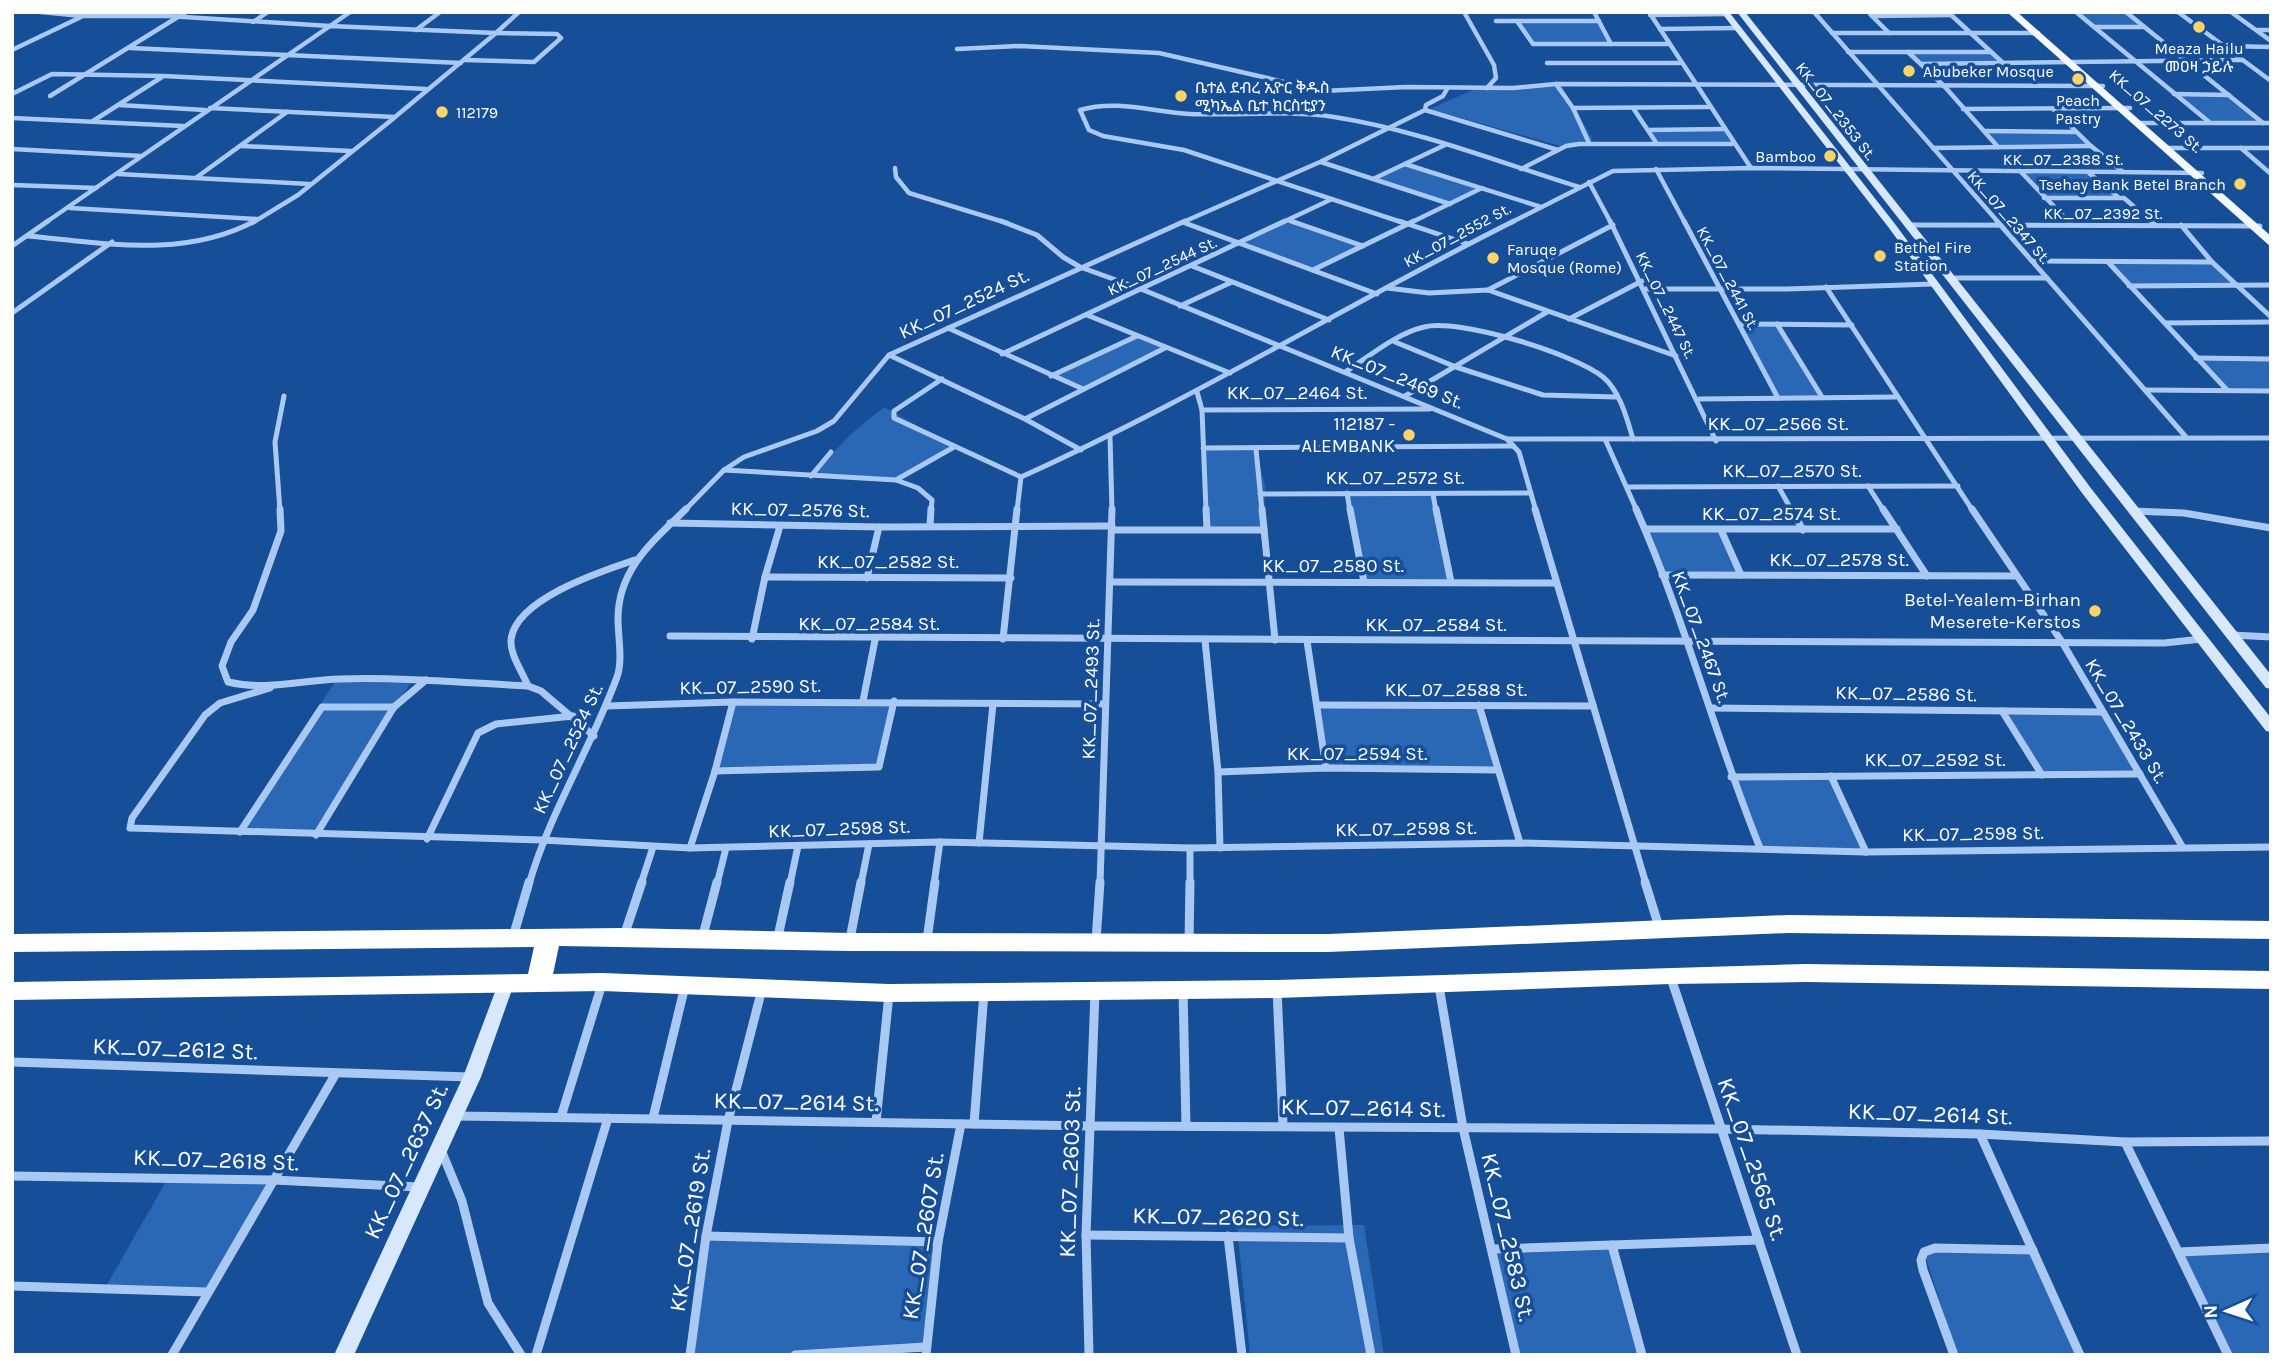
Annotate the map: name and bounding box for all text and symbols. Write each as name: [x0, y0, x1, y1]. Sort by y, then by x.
marker: Meaza Hailu መዐዛ ኃይሉ: [2191, 19, 2207, 35]
place label: Meaza Hailu መዐዛ ኃይሉ: [2154, 39, 2244, 76]
street label: KK_07_2353 St.: [1792, 58, 1880, 164]
place label: Abubeker Mosque: [1923, 62, 2054, 81]
marker: Abubeker Mosque: [1901, 63, 1917, 79]
street label: KK_07_2273 St.: [2105, 65, 2207, 157]
marker: Peach Pastry: [2070, 71, 2086, 87]
place label: ቤተል ደብረ ኢዮር ቅዱስ ሚካኤል ቤተ ክርስቲያን: [1195, 78, 1330, 115]
marker: ቤተል ደብረ ኢዮር ቅዱስ ሚካኤል ቤተ ክርስቲያን: [1173, 88, 1189, 104]
place label: Peach Pastry: [2055, 91, 2101, 128]
place label: 112179: [456, 103, 498, 122]
marker: 112179: [434, 104, 450, 120]
place label: Bamboo: [1755, 147, 1816, 166]
marker: Bamboo: [1822, 148, 1838, 164]
street label: KK_07_2388 St.: [2003, 150, 2123, 169]
street label: KK_07_2347 St.: [1963, 167, 2055, 268]
place label: Tsehay Bank Betel Branch: [2039, 175, 2226, 194]
marker: Tsehay Bank Betel Branch: [2232, 176, 2248, 192]
street label: KK_07_2552 St.: [1400, 199, 1514, 271]
street label: KK_07_2392 St.: [2043, 204, 2163, 223]
street label: KK_07_2441 St.: [1693, 223, 1763, 333]
street label: KK_07_2544 St.: [1104, 232, 1220, 300]
place label: Bethel Fire Station: [1894, 238, 1971, 275]
place label: Faruqe Mosque (Rome): [1507, 240, 1622, 277]
street label: KK_07_2447 St.: [1632, 248, 1700, 362]
marker: Bethel Fire Station: [1872, 248, 1888, 264]
marker: Faruqe Mosque (Rome): [1485, 250, 1501, 266]
street label: KK_07_2524 St.: [896, 264, 1032, 344]
street label: KK_07_2469 St.: [1328, 340, 1466, 414]
street label: KK_07_2464 St.: [1227, 382, 1367, 404]
place label: 112187 - ALEMBANK: [1301, 413, 1395, 457]
street label: KK_07_2566 St.: [1708, 413, 1848, 435]
marker: 112187 - ALEMBANK: [1401, 427, 1417, 443]
street label: KK_07_2570 St.: [1722, 460, 1862, 482]
street label: KK_07_2572 St.: [1325, 467, 1465, 489]
street label: KK_07_2576 St.: [730, 498, 870, 522]
street label: KK_07_2574 St.: [1702, 503, 1840, 525]
street label: KK_07_2578 St.: [1769, 549, 1909, 571]
street label: KK_07_2582 St.: [817, 551, 959, 573]
street label: KK_07_2580 St.: [1262, 555, 1404, 577]
street label: KK_07_2467 St.: [1667, 568, 1735, 706]
place label: Betel-Yealem-Birhan Meserete-Kerstos: [1904, 589, 2081, 633]
marker: Betel-Yealem-Birhan Meserete-Kerstos: [2087, 603, 2103, 619]
street label: KK_07_2584 St.: [798, 613, 940, 635]
street label: KK_07_2584 St.: [1365, 614, 1507, 636]
street label: KK_07_2493 St.: [1078, 618, 1104, 760]
street label: KK_07_2433 St.: [2080, 655, 2172, 787]
street label: KK_07_2590 St.: [679, 675, 821, 699]
street label: KK_07_2588 St.: [1385, 679, 1527, 701]
street label: KK_07_2524 St.: [528, 681, 608, 817]
street label: KK_07_2586 St.: [1835, 682, 1977, 706]
street label: KK_07_2594 St.: [1287, 743, 1427, 765]
street label: KK_07_2592 St.: [1864, 749, 2006, 771]
street label: KK_07_2598 St.: [768, 816, 910, 842]
street label: KK_07_2598 St.: [1335, 817, 1477, 841]
street label: KK_07_2598 St.: [1902, 822, 2044, 846]
street label: KK_07_2612 St.: [92, 1033, 258, 1065]
street label: KK_07_2565 St.: [1712, 1074, 1792, 1244]
street label: KK_07_2637 St.: [358, 1079, 454, 1243]
street label: KK_07_2603 St.: [1054, 1086, 1086, 1258]
street label: KK_07_2614 St.: [713, 1087, 879, 1117]
street label: KK_07_2614 St.: [1280, 1093, 1446, 1123]
street label: KK_07_2614 St.: [1847, 1098, 2013, 1130]
street label: KK_07_2618 St.: [133, 1144, 299, 1176]
street label: KK_07_2619 St.: [664, 1146, 716, 1314]
street label: KK_07_2583 St.: [1476, 1150, 1540, 1324]
street label: KK_07_2607 St.: [896, 1151, 950, 1321]
street label: KK_07_2620 St.: [1132, 1202, 1304, 1232]
north arrow: [2192, 1276, 2262, 1346]
text: N: [2200, 1304, 2222, 1319]

